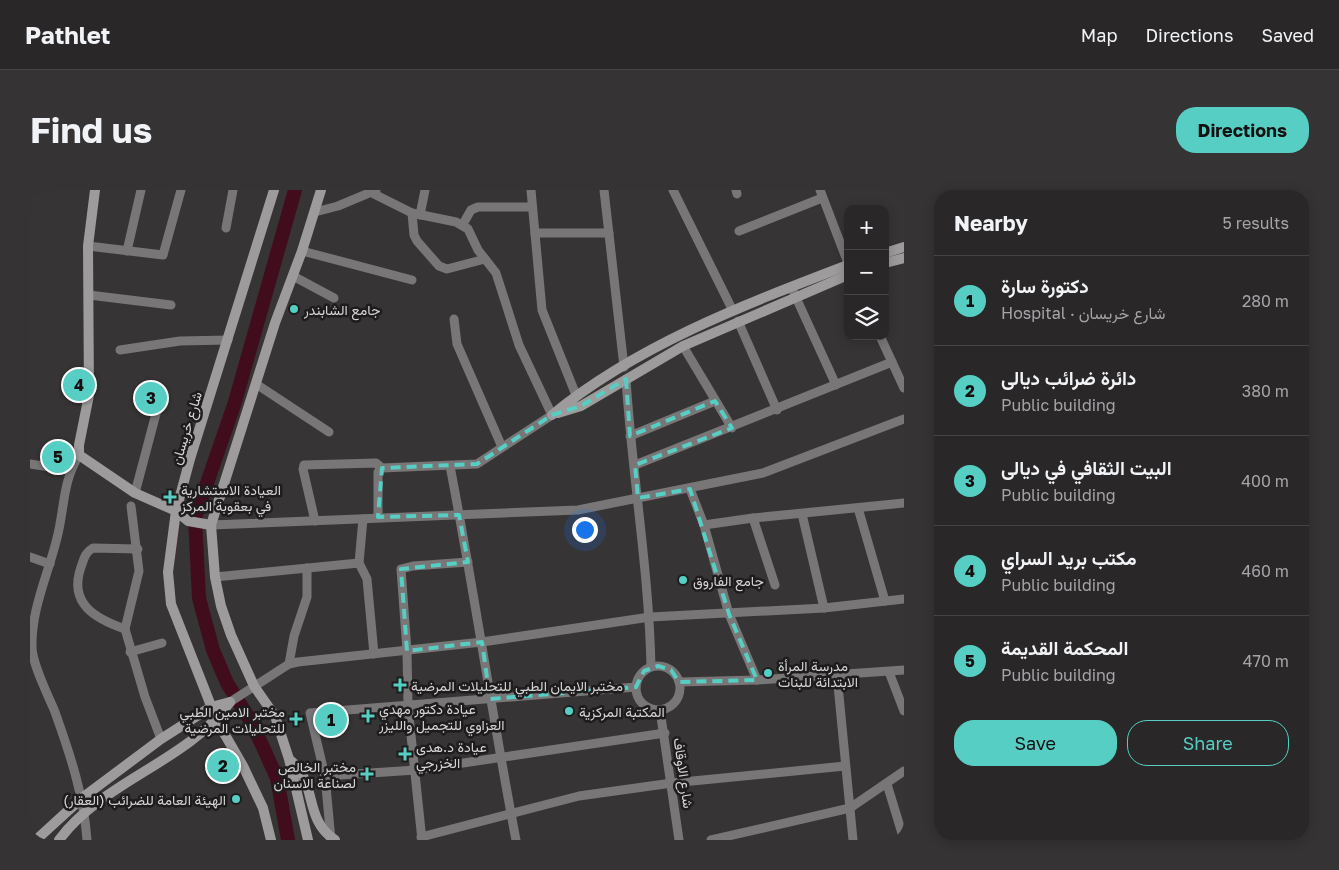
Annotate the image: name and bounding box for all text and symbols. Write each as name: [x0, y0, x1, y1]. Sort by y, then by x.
text: Pathlet: [25, 20, 110, 49]
text: Map: [1081, 24, 1117, 46]
text: Directions: [1145, 24, 1233, 46]
text: Saved: [1261, 24, 1314, 46]
button: Directions: [1176, 107, 1309, 153]
text: Find us: [30, 109, 152, 151]
map controls: [844, 205, 889, 340]
button: +: [844, 205, 889, 250]
text: Nearby: [954, 210, 1028, 236]
text: 5 results: [1223, 213, 1289, 233]
button: −: [844, 250, 889, 295]
text: دكتورة سارة: [1001, 274, 1089, 297]
text: 1: [966, 291, 974, 311]
text: 280 m: [1242, 291, 1289, 311]
button: layers: [844, 295, 889, 340]
place label: جامع الشابندر: [303, 301, 380, 321]
marker: جامع الشابندر: [288, 303, 300, 315]
text: Hospital · شارع خريسان: [1001, 303, 1165, 323]
pin: 4: [63, 366, 95, 404]
text: دائرة ضرائب ديالى: [1001, 366, 1136, 389]
pin: 3: [135, 379, 167, 417]
text: 2: [965, 381, 975, 401]
text: 380 m: [1242, 381, 1289, 401]
street label: شارع خريسان: [167, 389, 208, 468]
text: Public building: [1001, 395, 1116, 415]
pin: 5: [42, 438, 74, 476]
text: البيت الثقافي في ديالى: [1001, 456, 1172, 479]
text: 3: [965, 471, 975, 491]
text: 400 m: [1241, 471, 1289, 491]
place label: العيادة الاستشارية في بعقوبة المركز: [180, 481, 281, 518]
text: Public building: [1001, 485, 1116, 505]
marker: العيادة الاستشارية في بعقوبة المركز: [163, 490, 177, 504]
your location: [572, 517, 598, 543]
text: مكتب بريد السراي: [1001, 546, 1136, 569]
text: 4: [965, 561, 975, 581]
text: 460 m: [1241, 561, 1289, 581]
place label: جامع الفاروق: [693, 572, 764, 592]
marker: جامع الفاروق: [677, 574, 689, 586]
text: Public building: [1001, 575, 1116, 595]
text: المحكمة القديمة: [1001, 636, 1128, 659]
text: 5: [965, 651, 975, 671]
text: 470 m: [1243, 651, 1289, 671]
place label: مدرسة المرأة الابتدائة للبنات: [778, 657, 858, 691]
text: Public building: [1001, 665, 1116, 685]
marker: مدرسة المرأة الابتدائة للبنات: [762, 667, 774, 679]
place label: مختبر الايمان الطبي للتحليلات المرضية: [411, 677, 623, 698]
marker: مختبر الايمان الطبي للتحليلات المرضية: [393, 678, 407, 692]
place label: عيادة دكتور مهدي العزاوي للتجميل والليزر: [378, 700, 505, 737]
pin: 1: [315, 701, 347, 739]
place label: مختبر الامين الطبي للتحليلات المرضية: [179, 703, 285, 737]
place label: المكتبة المركزية: [579, 703, 665, 721]
marker: المكتبة المركزية: [563, 705, 575, 717]
marker: عيادة دكتور مهدي العزاوي للتجميل والليزر: [361, 709, 375, 723]
marker: مختبر الامين الطبي للتحليلات المرضية: [289, 712, 303, 726]
button: Save: [954, 720, 1117, 766]
button: Share: [1127, 720, 1289, 766]
street label: شارع الاوقاف: [668, 737, 697, 810]
place label: عيادة د.هدى الخزرجي: [416, 738, 487, 775]
pin: 2: [207, 747, 239, 785]
marker: عيادة د.هدى الخزرجي: [398, 747, 412, 761]
place label: مختبر الخالص لصناعة الاسنان: [273, 758, 356, 792]
marker: مختبر الخالص لصناعة الاسنان: [360, 767, 374, 781]
place label: الهيئة العامة للضرائب (العقار): [63, 791, 226, 809]
marker: الهيئة العامة للضرائب (العقار): [230, 793, 242, 805]

